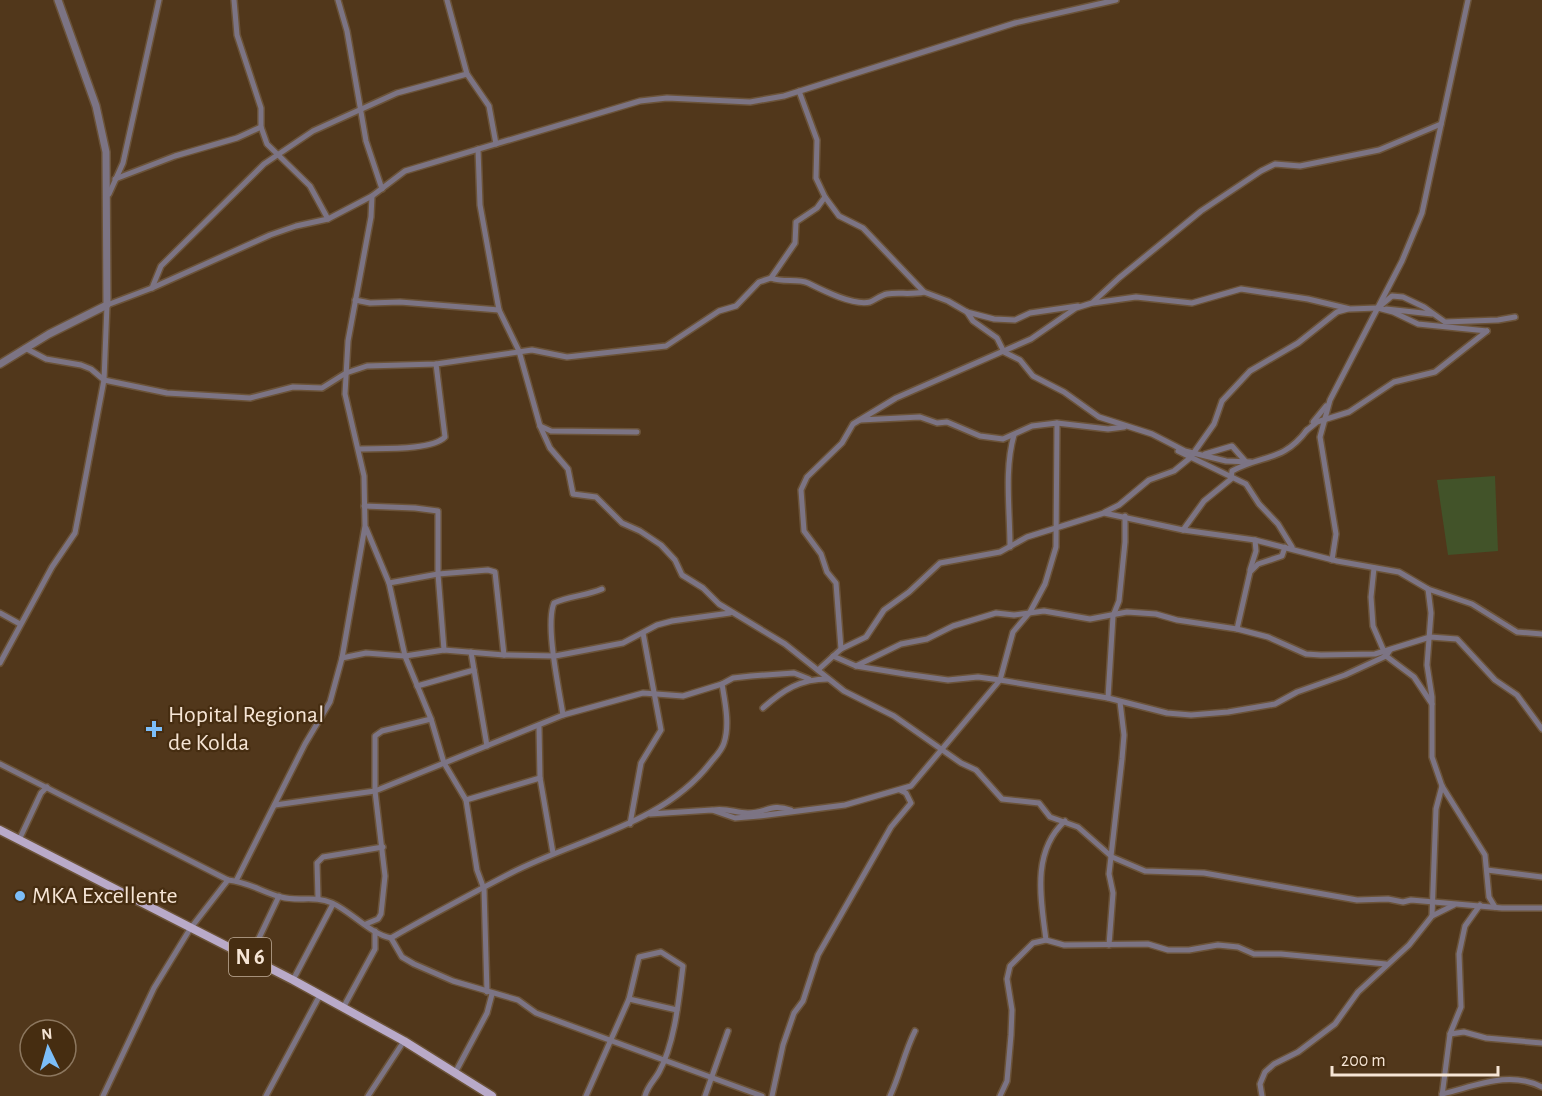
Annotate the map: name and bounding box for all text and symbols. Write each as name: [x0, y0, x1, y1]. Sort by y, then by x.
place label: Hopital Regional de Kolda: [168, 703, 324, 755]
marker: Hopital Regional de Kolda: [145, 720, 163, 738]
place label: MKA Excellente: [32, 884, 178, 908]
marker: MKA Excellente: [13, 889, 27, 903]
road number: N 6: [229, 938, 271, 976]
north arrow: [18, 1018, 78, 1078]
text: N: [41, 1026, 53, 1043]
scale bar: [1332, 1039, 1498, 1077]
text: 200 m: [1341, 1052, 1386, 1070]

